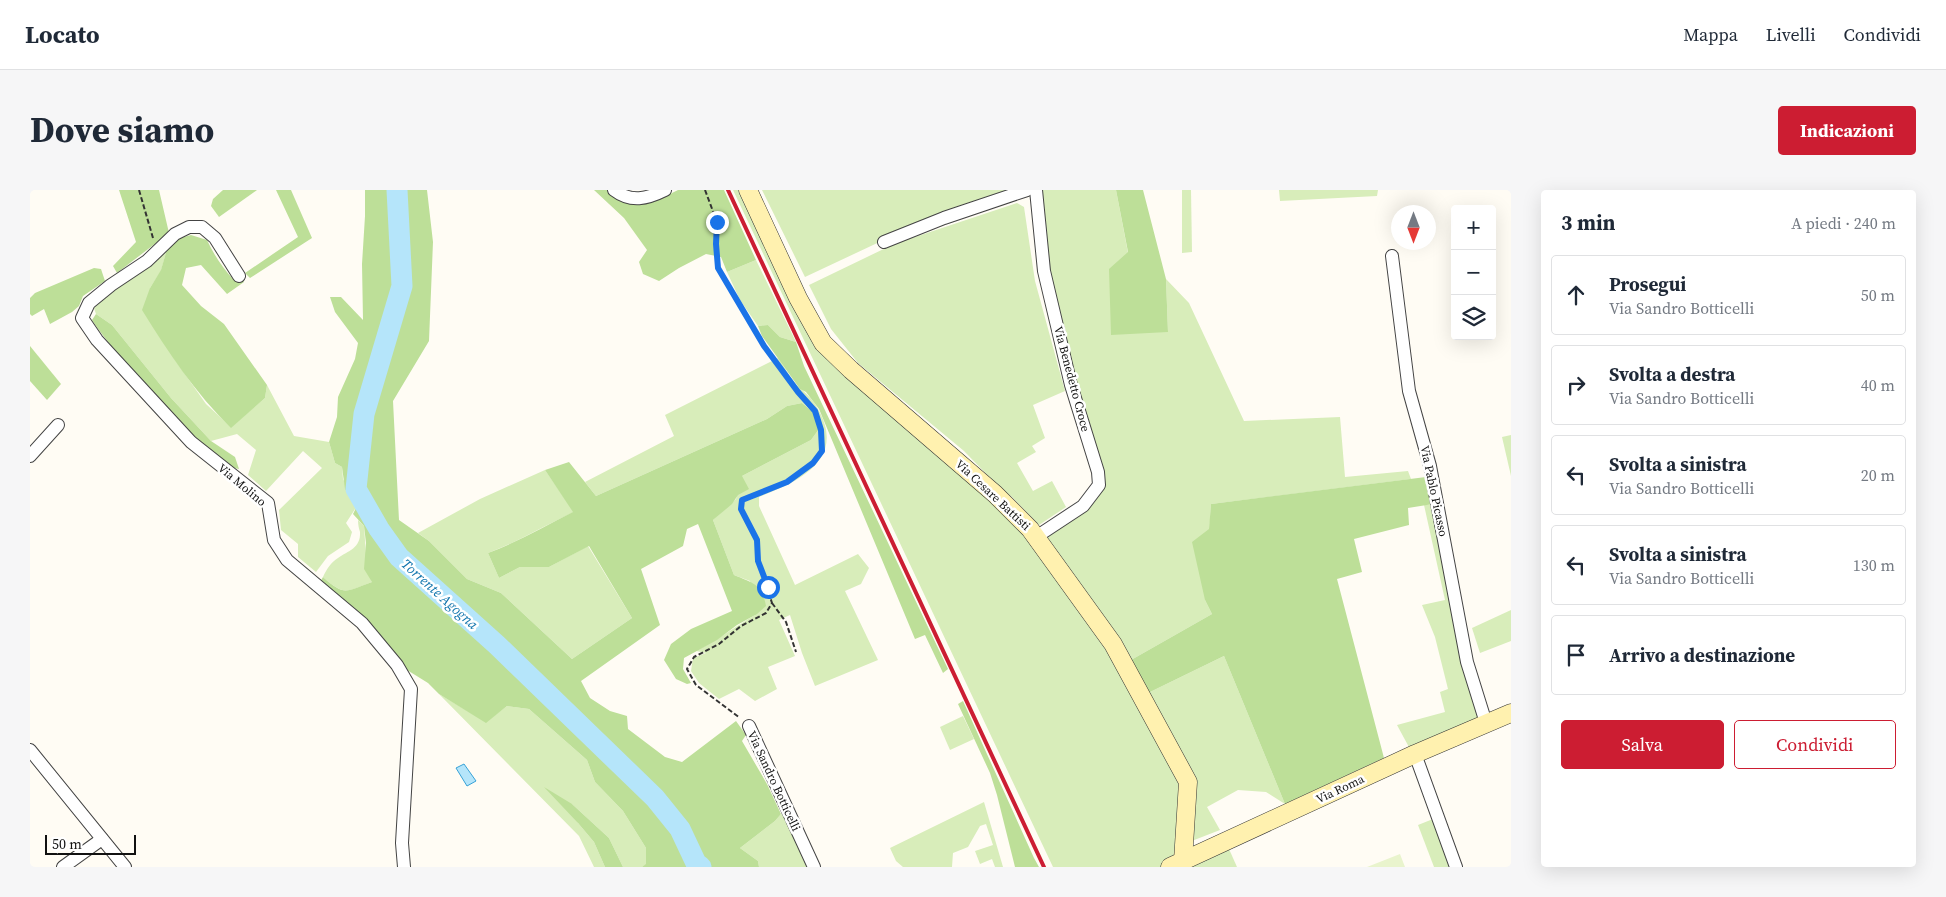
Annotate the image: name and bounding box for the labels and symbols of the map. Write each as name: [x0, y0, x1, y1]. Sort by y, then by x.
north arrow: [1391, 205, 1436, 250]
route end: [706, 211, 729, 234]
street label: Via Benedetto Croce: [1050, 324, 1094, 434]
street label: Via Pablo Picasso: [1417, 444, 1452, 538]
street label: Via Cesare Battisti: [952, 456, 1034, 534]
street label: Via Molino: [215, 460, 270, 510]
water label: Torrente Agogna: [397, 554, 483, 634]
route start: [757, 576, 780, 599]
street label: Via Sandro Botticelli: [744, 728, 804, 834]
street label: Via Roma: [1313, 771, 1367, 807]
scale bar: [45, 832, 136, 855]

